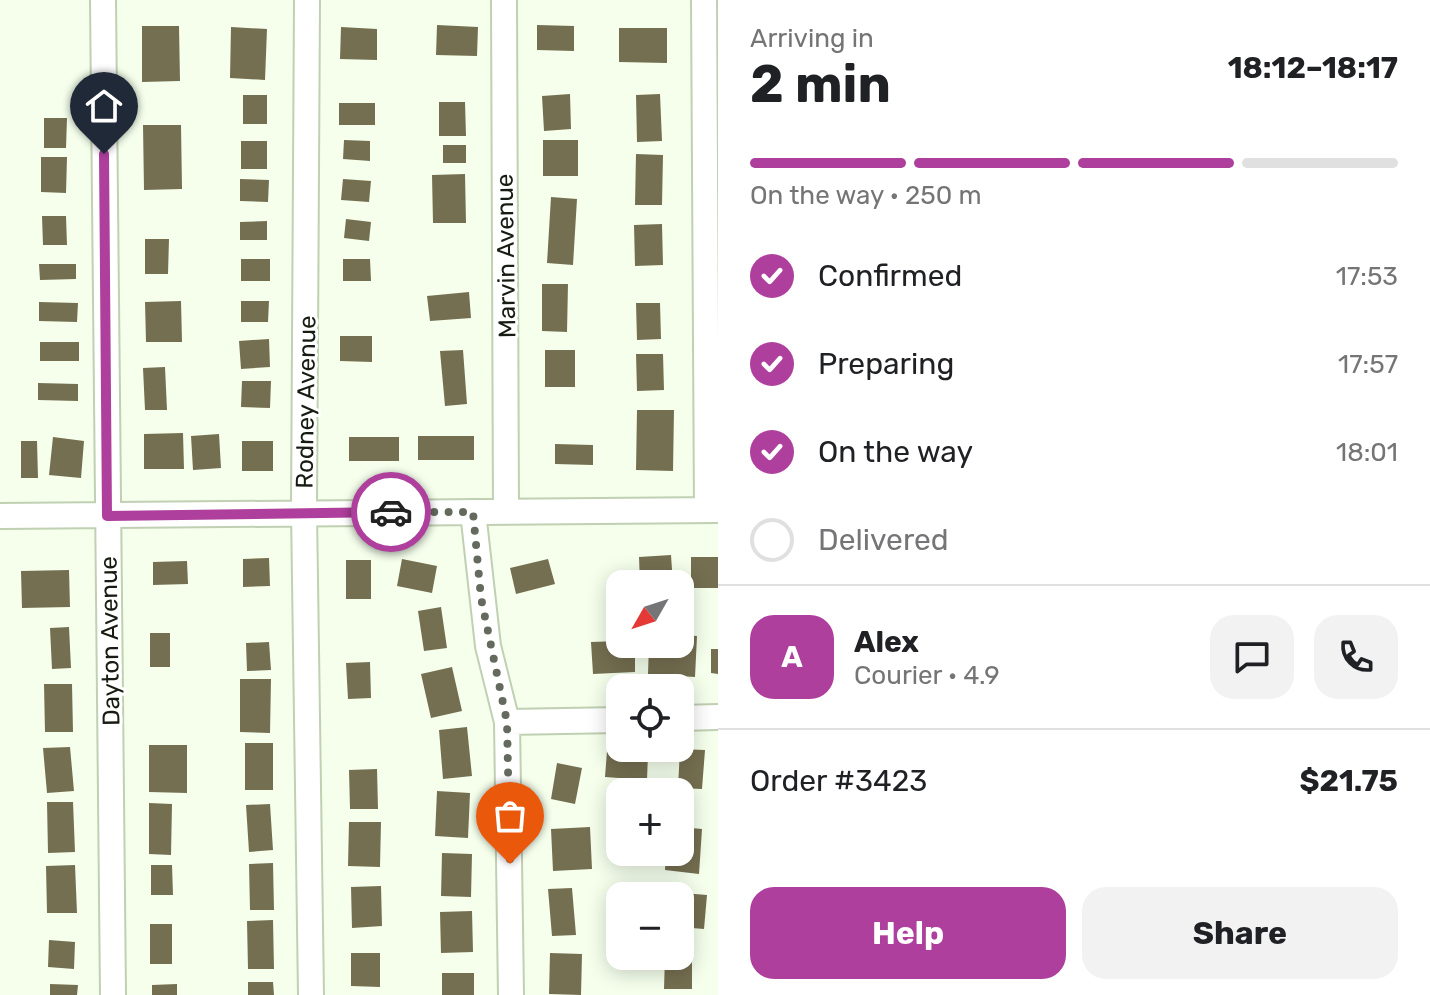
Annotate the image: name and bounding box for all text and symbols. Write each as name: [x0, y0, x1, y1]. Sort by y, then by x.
text: Arriving in: [750, 23, 874, 54]
text: 18:12–18:17: [1228, 50, 1398, 86]
text: 2 min: [750, 53, 891, 115]
pin: [70, 72, 138, 154]
icon: home: [82, 84, 126, 128]
street label: Marvin Avenue: [491, 174, 521, 338]
text: On the way · 250 m: [750, 180, 982, 211]
icon: check: [750, 254, 794, 298]
text: Confirmed: [818, 258, 962, 294]
text: 17:53: [1336, 261, 1398, 292]
street label: Rodney Avenue: [290, 315, 322, 489]
icon: check: [750, 342, 794, 386]
text: Preparing: [818, 346, 954, 382]
text: 17:57: [1338, 349, 1398, 380]
icon: check: [750, 430, 794, 474]
text: On the way: [818, 434, 973, 470]
text: 18:01: [1336, 437, 1398, 468]
courier: [351, 472, 431, 552]
icon: car: [369, 490, 413, 534]
text: Delivered: [818, 522, 949, 558]
street label: Dayton Avenue: [95, 556, 125, 726]
north arrow: [606, 570, 694, 658]
map controls: [606, 570, 694, 970]
button: chat: [1210, 615, 1294, 699]
button: phone: [1314, 615, 1398, 699]
text: Alex: [854, 624, 919, 660]
text: A: [781, 639, 803, 675]
text: Courier · 4.9: [854, 660, 1000, 691]
button: locate: [606, 674, 694, 762]
text: Order #3423: [750, 763, 927, 799]
text: $21.75: [1299, 763, 1398, 799]
button: +: [606, 778, 694, 866]
pin: [476, 782, 544, 864]
icon: bag: [488, 794, 532, 838]
button: −: [606, 882, 694, 970]
button: Help: [750, 887, 1066, 979]
button: Share: [1082, 887, 1398, 979]

